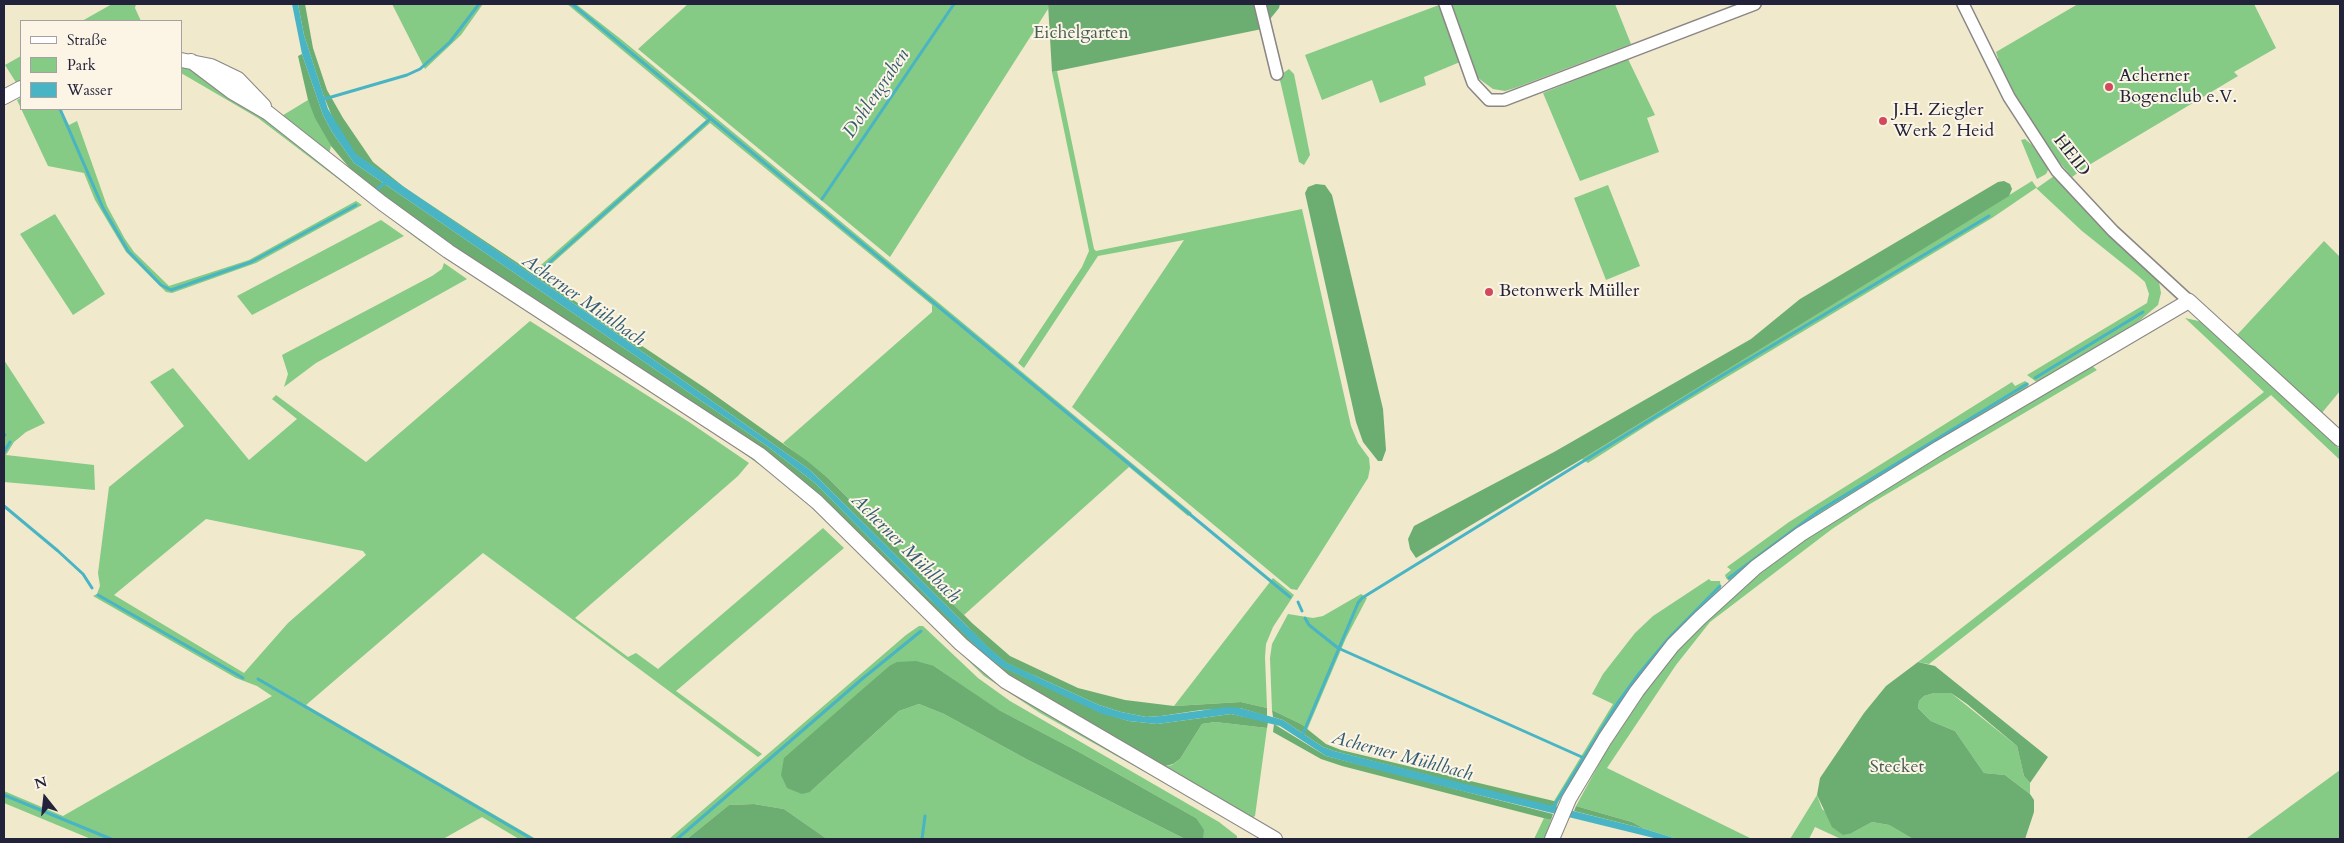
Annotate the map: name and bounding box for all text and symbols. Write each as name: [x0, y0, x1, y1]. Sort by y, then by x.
legend: [20, 20, 182, 110]
park label: Eichelgarten: [1033, 23, 1129, 45]
text: Straße: [67, 30, 107, 50]
water label: Dohlengraben: [839, 45, 915, 143]
text: Park: [67, 55, 96, 75]
place label: Acherner Bogenclub e.V.: [2119, 66, 2237, 108]
text: Wasser: [67, 80, 112, 100]
marker: Acherner Bogenclub e.V.: [2103, 81, 2115, 93]
place label: J.H. Ziegler Werk 2 Heid: [1893, 100, 1994, 142]
marker: J.H. Ziegler Werk 2 Heid: [1877, 115, 1889, 127]
street label: HEID: [2048, 131, 2094, 181]
water label: Acherner Mühlbach: [517, 250, 649, 352]
place label: Betonwerk Müller: [1499, 281, 1639, 303]
marker: Betonwerk Müller: [1483, 286, 1495, 298]
water label: Acherner Mühlbach: [846, 490, 964, 608]
water label: Acherner Mühlbach: [1329, 727, 1475, 787]
park label: Stecket: [1870, 757, 1924, 779]
text: N: [32, 772, 49, 794]
north arrow: [20, 773, 70, 823]

